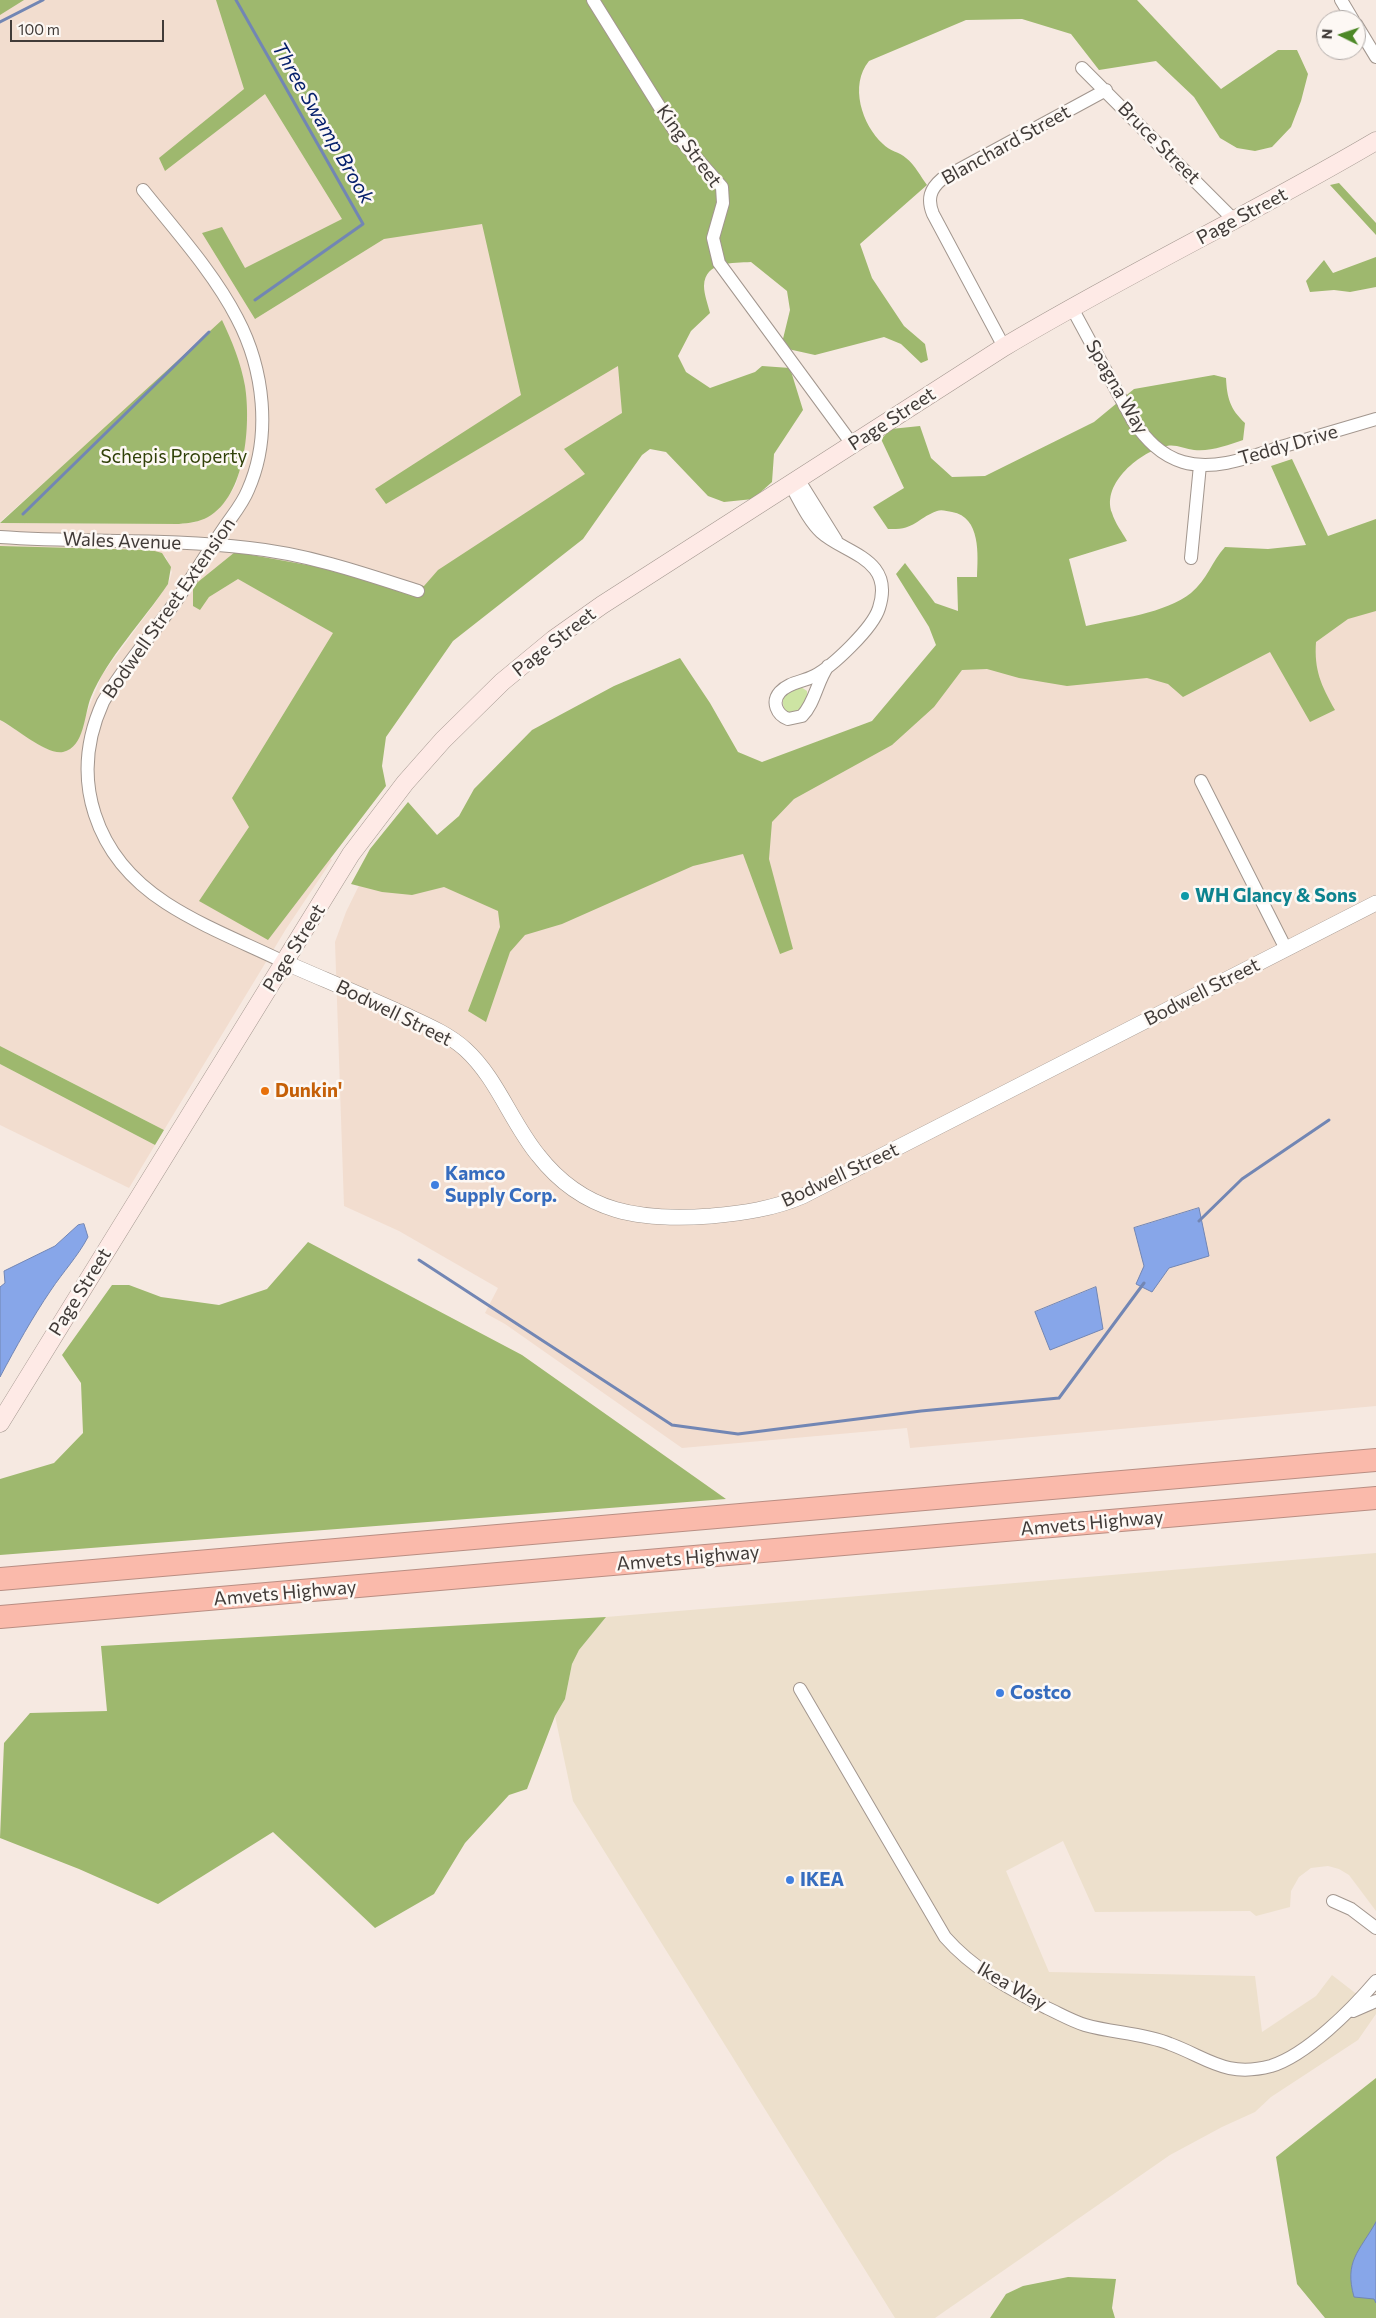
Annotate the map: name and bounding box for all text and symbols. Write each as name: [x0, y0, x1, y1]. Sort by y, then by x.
scale bar: [12, 10, 166, 42]
north arrow: [1316, 10, 1366, 60]
text: 100 m: [18, 20, 60, 38]
text: N: [1318, 28, 1335, 40]
water label: Three Swamp Brook: [267, 38, 379, 208]
street label: Bruce Street: [1113, 97, 1205, 189]
street label: King Street: [652, 100, 726, 192]
street label: Blanchard Street: [938, 100, 1074, 190]
street label: Page Street: [1193, 183, 1291, 249]
street label: Spagna Way: [1081, 336, 1153, 438]
street label: Page Street: [844, 382, 940, 456]
street label: Teddy Drive: [1236, 420, 1340, 470]
park label: Schepis Property: [101, 446, 247, 468]
street label: Bodwell Street Extension: [98, 513, 240, 703]
street label: Wales Avenue: [62, 528, 182, 554]
street label: Page Street: [508, 602, 600, 682]
place label: WH Glancy & Sons: [1195, 885, 1357, 907]
marker: WH Glancy & Sons: [1179, 890, 1191, 902]
street label: Page Street: [258, 900, 330, 996]
street label: Bodwell Street: [1140, 953, 1264, 1031]
street label: Bodwell Street: [332, 975, 456, 1051]
place label: Dunkin': [275, 1080, 342, 1102]
marker: Dunkin': [259, 1085, 271, 1097]
street label: Bodwell Street: [778, 1138, 902, 1212]
place label: Kamco Supply Corp.: [445, 1163, 557, 1207]
marker: Kamco Supply Corp.: [429, 1179, 441, 1191]
street label: Page Street: [44, 1244, 116, 1340]
street label: Amvets Highway: [1020, 1505, 1164, 1541]
street label: Amvets Highway: [616, 1540, 760, 1576]
street label: Amvets Highway: [213, 1575, 357, 1611]
place label: Costco: [1010, 1682, 1071, 1704]
marker: Costco: [994, 1687, 1006, 1699]
place label: IKEA: [800, 1869, 844, 1891]
marker: IKEA: [784, 1874, 796, 1886]
street label: Ikea Way: [973, 1957, 1051, 2015]

